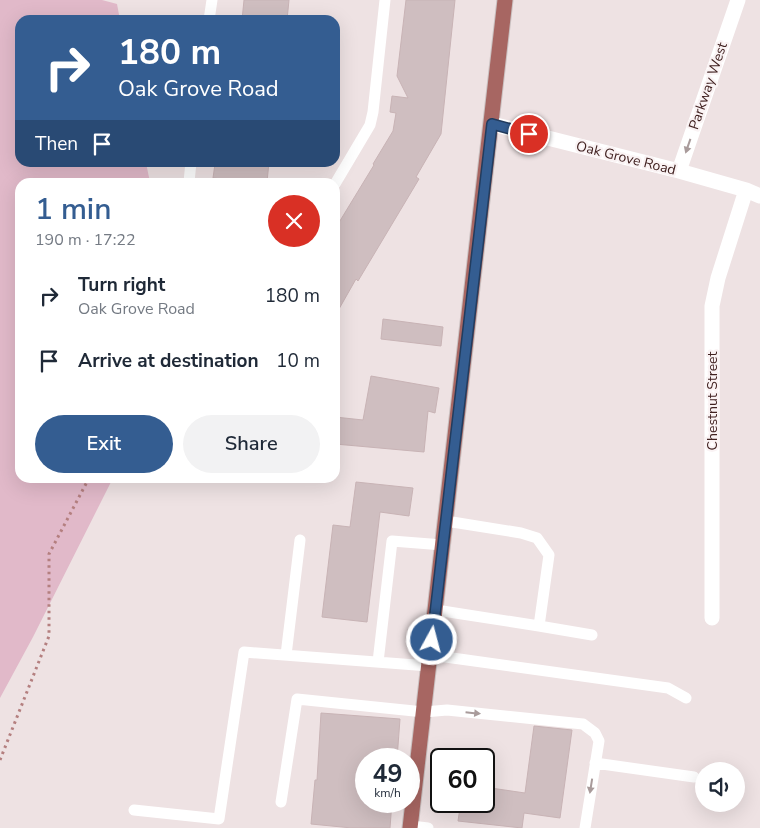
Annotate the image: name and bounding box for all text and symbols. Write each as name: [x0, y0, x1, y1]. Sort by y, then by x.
text: 180 m: [118, 29, 221, 76]
icon: right: [35, 35, 100, 100]
street label: Parkway West: [684, 40, 732, 132]
text: Oak Grove Road: [118, 74, 279, 104]
pin: [508, 113, 550, 155]
icon: arrive: [515, 120, 543, 148]
icon: arrive: [88, 130, 116, 158]
text: Then: [35, 131, 78, 157]
street label: Oak Grove Road: [574, 136, 678, 180]
one-way arrow: [684, 138, 691, 153]
text: 1 min: [35, 189, 111, 230]
button: close: [268, 195, 320, 247]
text: 190 m · 17:22: [35, 229, 136, 251]
text: Turn right: [78, 272, 165, 298]
icon: right: [35, 282, 63, 310]
text: 180 m: [265, 283, 320, 309]
text: Oak Grove Road: [78, 298, 195, 320]
icon: arrive: [35, 347, 63, 375]
text: Arrive at destination: [78, 348, 259, 374]
text: 10 m: [276, 348, 320, 374]
street label: Chestnut Street: [703, 351, 722, 450]
button: Exit: [35, 415, 173, 473]
button: Share: [183, 415, 320, 473]
position arrow: [405, 613, 457, 665]
one-way arrow: [465, 709, 481, 717]
speed limit sign: 60: [430, 748, 495, 813]
text: 49: [372, 757, 403, 791]
map controls: [695, 762, 745, 812]
button: sound: [695, 762, 745, 812]
one-way arrow: [587, 778, 595, 794]
text: km/h: [374, 785, 401, 801]

